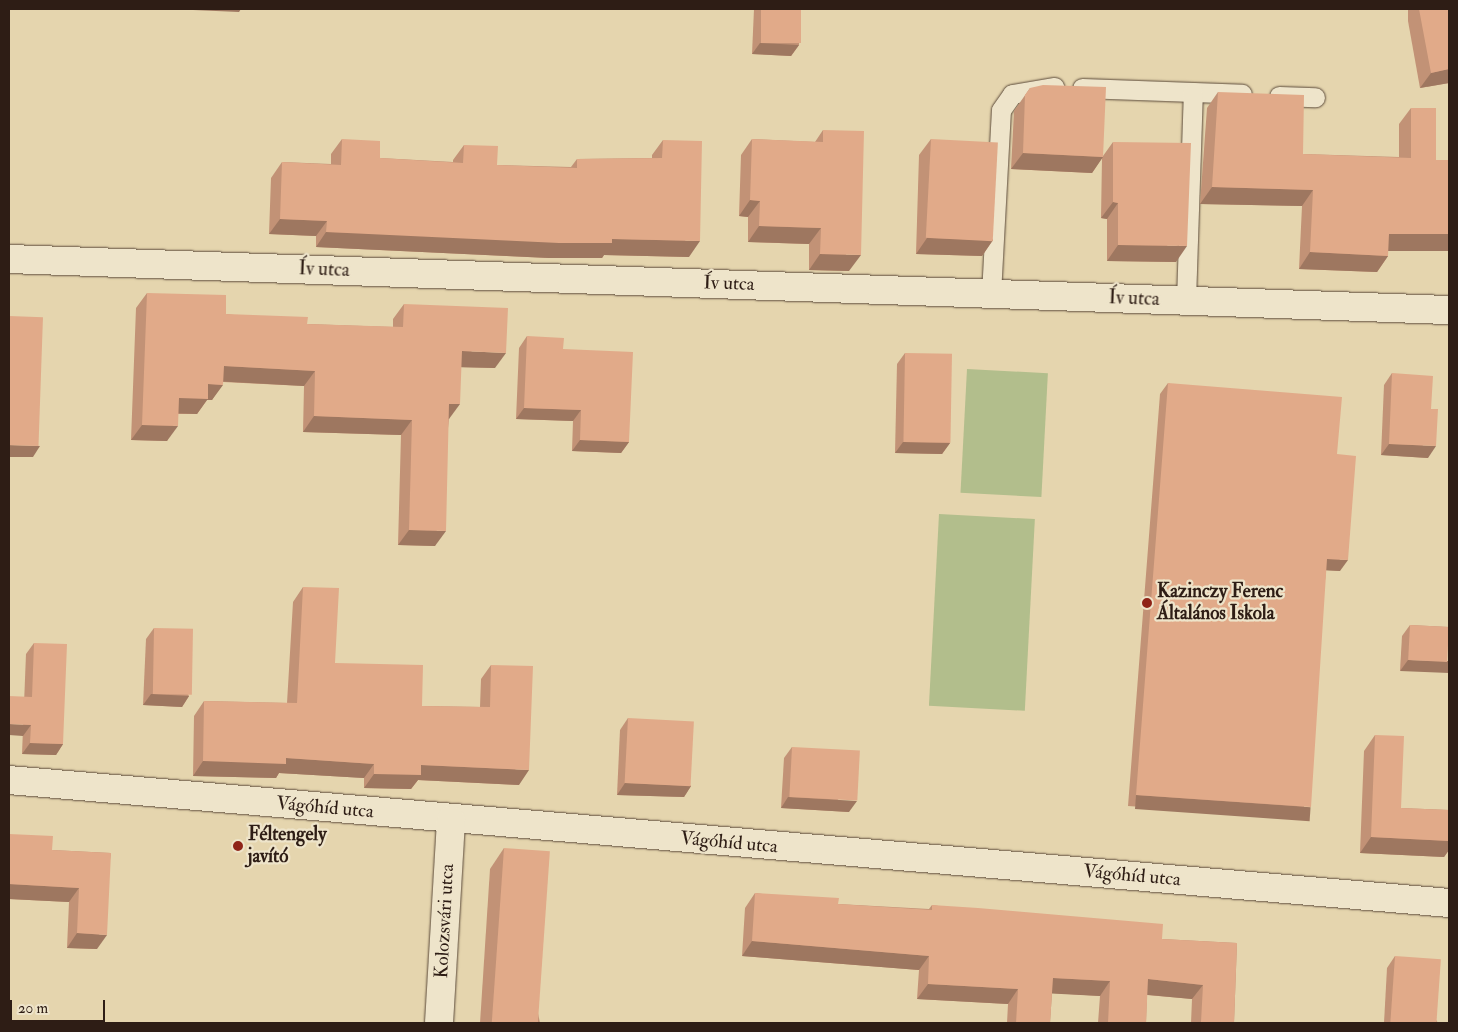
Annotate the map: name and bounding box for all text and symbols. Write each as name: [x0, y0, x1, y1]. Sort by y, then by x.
street label: Ív utca: [298, 258, 350, 282]
street label: Ív utca: [703, 272, 755, 296]
street label: Ív utca: [1108, 287, 1160, 311]
place label: Kazinczy Ferenc Általános Iskola: [1157, 581, 1283, 625]
marker: Kazinczy Ferenc Általános Iskola: [1141, 597, 1153, 609]
street label: Vágóhíd utca: [275, 792, 375, 824]
place label: Féltengely javító: [248, 824, 326, 868]
street label: Vágóhíd utca: [679, 827, 779, 859]
marker: Féltengely javító: [232, 840, 244, 852]
street label: Vágóhíd utca: [1082, 860, 1182, 892]
street label: Kolozsvári utca: [431, 863, 459, 979]
scale bar: [12, 990, 108, 1022]
text: 20 m: [18, 999, 48, 1018]

